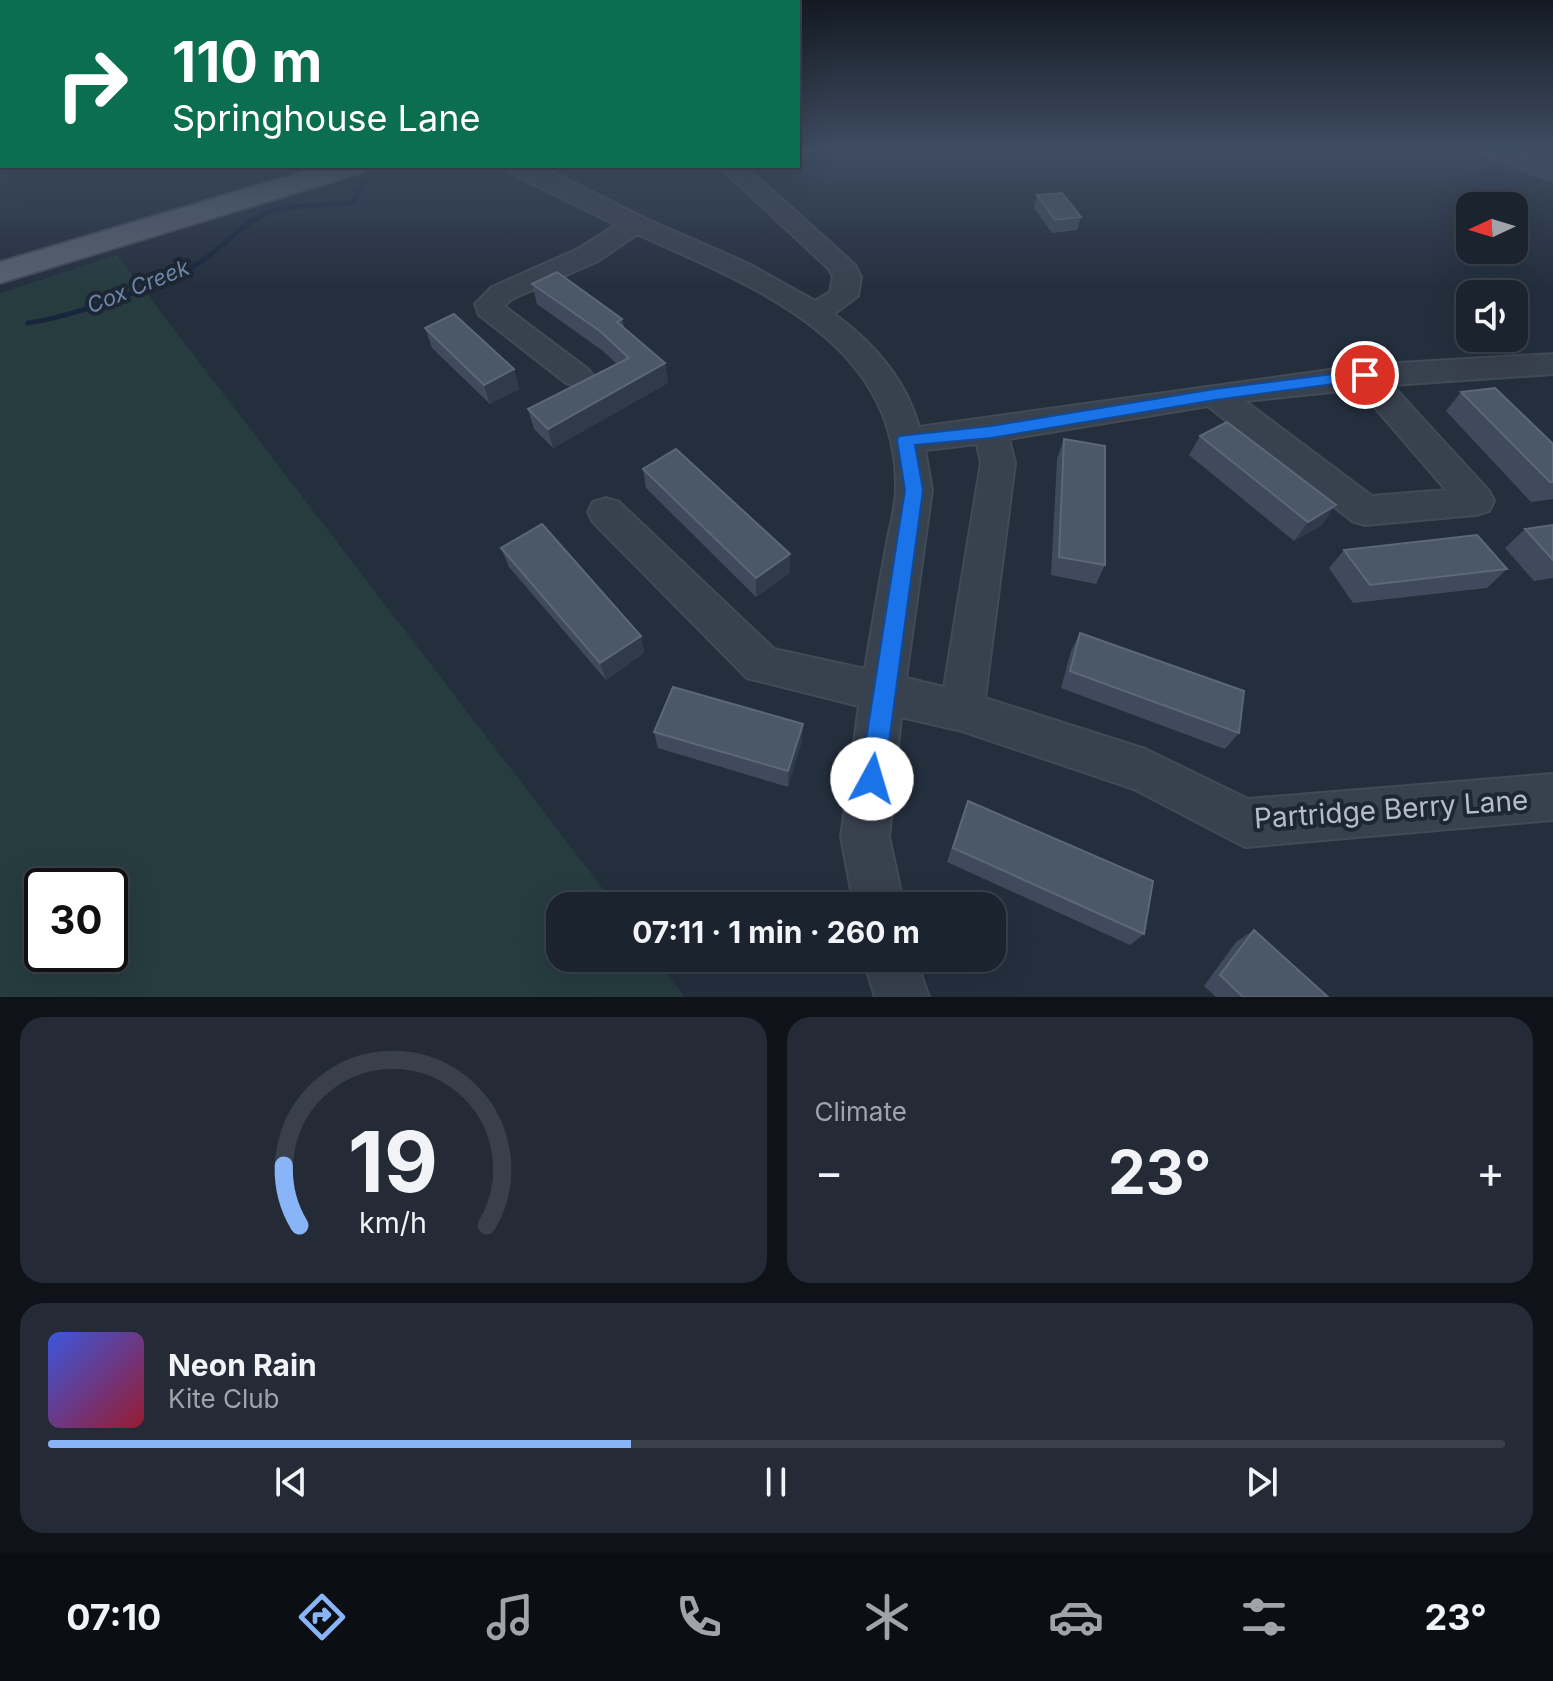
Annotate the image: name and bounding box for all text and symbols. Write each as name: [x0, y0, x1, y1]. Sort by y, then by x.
text: 110 m: [172, 28, 322, 96]
icon: right: [40, 32, 144, 136]
text: Springhouse Lane: [172, 96, 480, 140]
north arrow: [1456, 192, 1528, 264]
map controls: [1456, 192, 1528, 352]
water label: Cox Creek: [83, 253, 194, 318]
button: sound: [1456, 280, 1528, 352]
pin: [1331, 341, 1399, 409]
icon: arrive: [1343, 353, 1387, 397]
position arrow: [830, 737, 914, 821]
street label: Partridge Berry Lane: [1253, 782, 1529, 836]
speed limit sign: 30: [24, 868, 128, 972]
text: 07:11 · 1 min · 260 m: [632, 914, 920, 950]
text: Climate: [815, 1096, 907, 1127]
text: 19: [348, 1111, 438, 1212]
text: 23°: [1108, 1136, 1212, 1208]
text: −: [815, 1145, 844, 1199]
text: +: [1476, 1145, 1505, 1199]
text: km/h: [359, 1205, 427, 1240]
text: Neon Rain: [168, 1347, 317, 1383]
text: Kite Club: [168, 1383, 279, 1414]
icon: previous: [269, 1460, 313, 1504]
icon: pause: [754, 1460, 798, 1504]
icon: next: [1240, 1460, 1284, 1504]
icon: directions: [294, 1589, 350, 1645]
icon: music: [482, 1589, 538, 1645]
icon: phone: [671, 1589, 727, 1645]
icon: climate: [859, 1589, 915, 1645]
icon: car: [1048, 1589, 1104, 1645]
icon: filters: [1236, 1589, 1292, 1645]
text: 07:10: [66, 1595, 161, 1639]
text: 23°: [1425, 1595, 1487, 1639]

